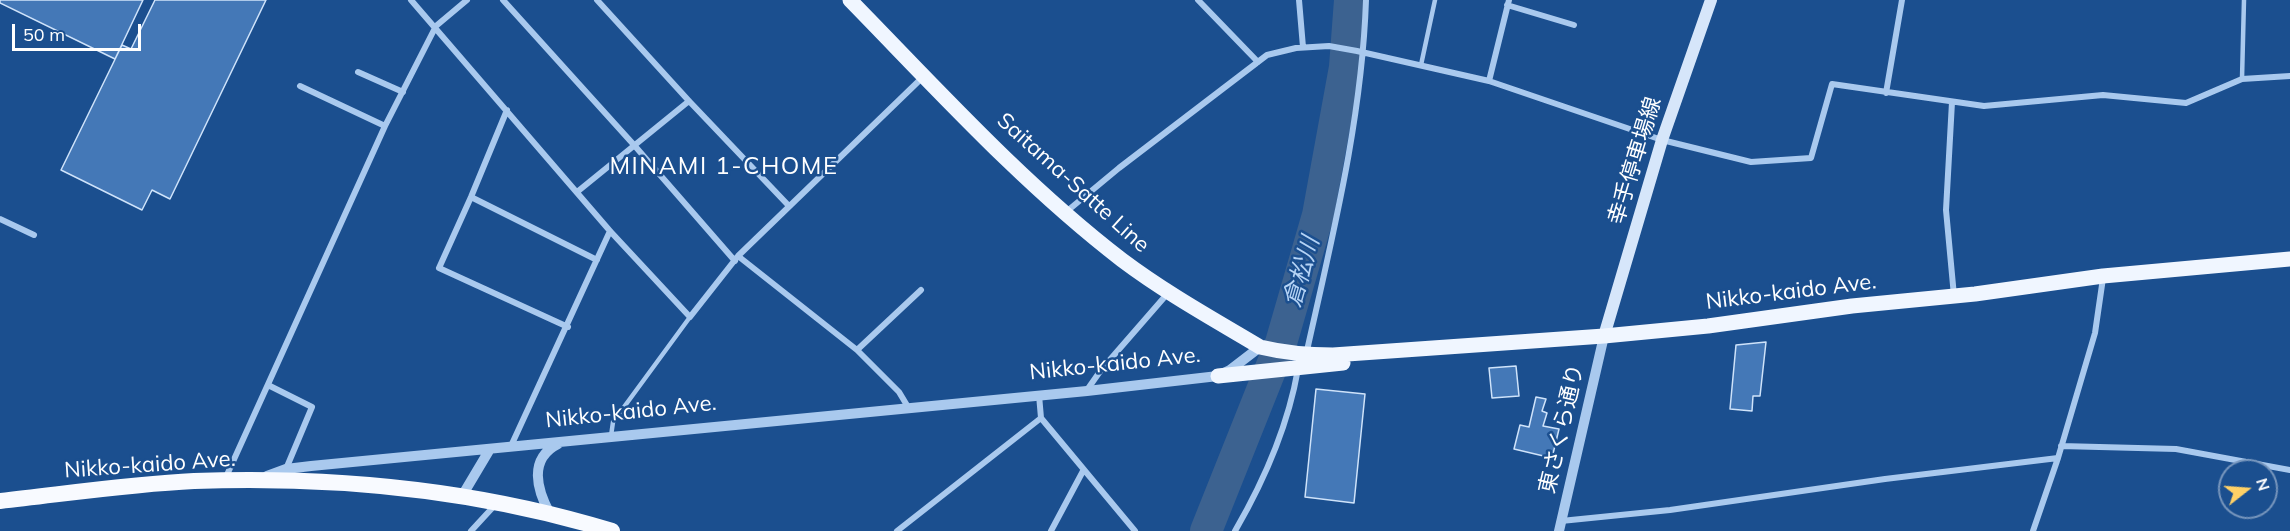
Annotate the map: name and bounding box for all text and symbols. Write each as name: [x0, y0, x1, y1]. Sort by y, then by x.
scale bar: [15, 12, 144, 50]
text: 50 m: [23, 23, 65, 46]
street label: 幸手停車場線: [1603, 94, 1667, 228]
street label: Saitama-Satte Line: [991, 108, 1155, 258]
district label: MINAMI 1-CHOME: [609, 153, 839, 181]
water label: 倉松川: [1278, 233, 1326, 311]
street label: Nikko-kaido Ave.: [1704, 268, 1878, 316]
street label: Nikko-kaido Ave.: [1028, 342, 1202, 386]
street label: 東さくら通り: [1534, 362, 1590, 496]
street label: Nikko-kaido Ave.: [544, 390, 718, 434]
street label: Nikko-kaido Ave.: [63, 446, 237, 484]
north arrow: [2218, 459, 2278, 519]
text: N: [2252, 476, 2275, 493]

